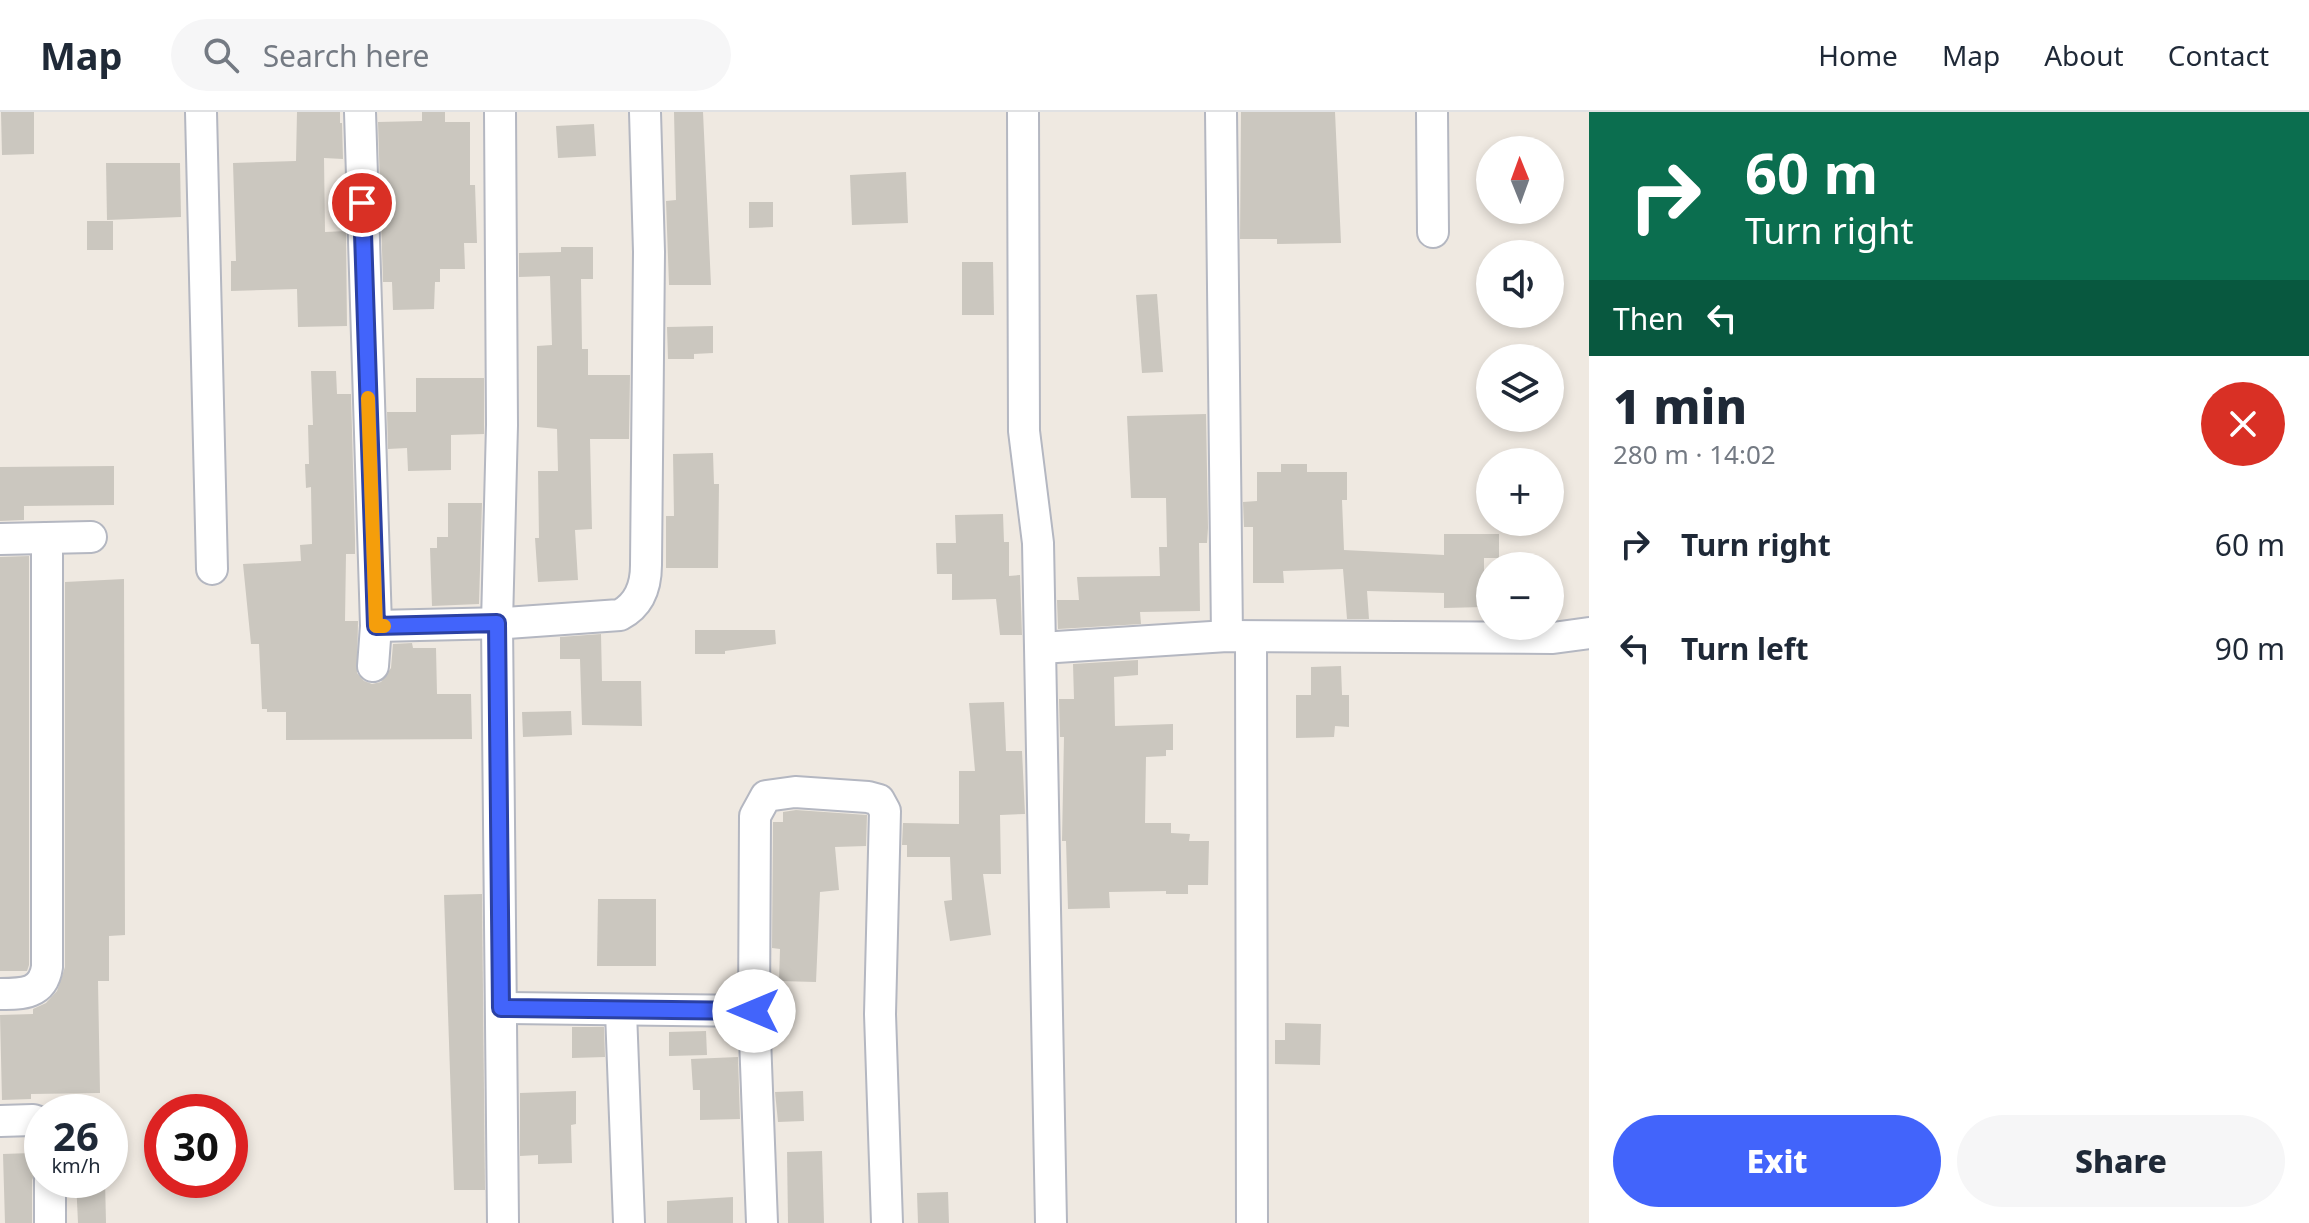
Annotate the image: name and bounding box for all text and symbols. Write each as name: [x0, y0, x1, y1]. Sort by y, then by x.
search box: [171, 19, 731, 91]
text: Map: [40, 29, 123, 81]
icon: search: [199, 33, 243, 77]
text: Search here: [263, 35, 430, 76]
text: Home: [1818, 36, 1898, 74]
text: Map: [1942, 36, 2000, 74]
text: About: [2044, 36, 2124, 74]
text: Contact: [2168, 36, 2269, 74]
text: 60 m: [1745, 134, 1878, 210]
north arrow: [1476, 136, 1564, 224]
map controls: [1476, 136, 1564, 640]
icon: right: [1613, 144, 1717, 248]
pin: [328, 169, 396, 237]
icon: arrive: [340, 181, 384, 225]
text: Turn right: [1745, 206, 1913, 255]
button: sound: [1476, 240, 1564, 328]
icon: left: [1700, 296, 1744, 340]
text: Then: [1613, 298, 1684, 339]
button: layers: [1476, 344, 1564, 432]
text: 1 min: [1613, 373, 1747, 438]
button: close: [2201, 382, 2285, 466]
text: 280 m · 14:02: [1613, 436, 1776, 472]
button: +: [1476, 448, 1564, 536]
icon: right: [1613, 522, 1657, 566]
text: Turn right: [1681, 524, 1831, 565]
text: 60 m: [2215, 524, 2285, 565]
button: −: [1476, 552, 1564, 640]
icon: left: [1613, 626, 1657, 670]
text: Turn left: [1681, 628, 1809, 669]
text: 90 m: [2215, 628, 2285, 669]
position arrow: [712, 969, 796, 1053]
speed limit sign: 30: [144, 1094, 248, 1198]
text: 26: [53, 1108, 99, 1163]
button: Exit: [1613, 1115, 1941, 1207]
button: Share: [1957, 1115, 2285, 1207]
text: km/h: [51, 1152, 101, 1179]

